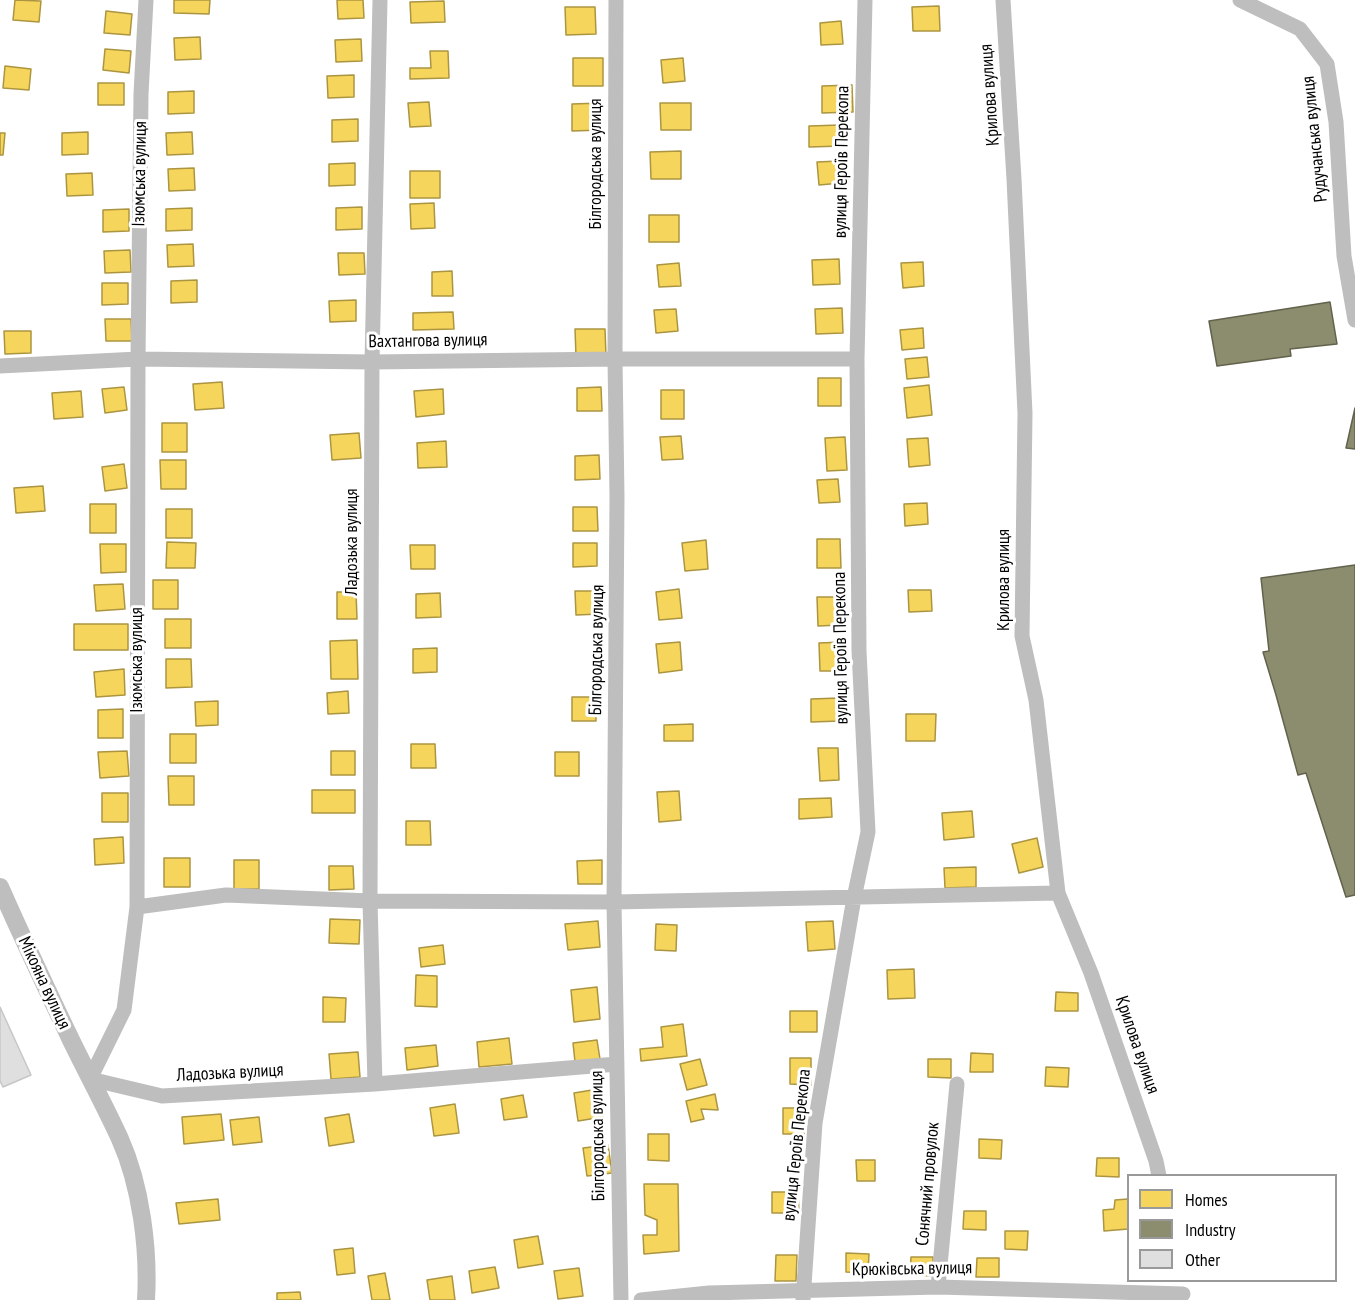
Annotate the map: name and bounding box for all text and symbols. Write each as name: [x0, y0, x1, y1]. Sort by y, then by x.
street label: Крилова вулиця: [976, 43, 1004, 147]
street label: Рудучанська вулиця: [1298, 75, 1332, 203]
street label: вулиця Героїв Перекопа: [830, 86, 854, 238]
street label: Білгородська вулиця: [585, 99, 607, 229]
street label: Ізюмська вулиця: [128, 121, 152, 227]
street label: Вахтангова вулиця: [368, 329, 488, 353]
street label: Ладозька вулиця: [341, 489, 363, 595]
street label: Крилова вулиця: [993, 529, 1015, 631]
street label: вулиця Героїв Перекопа: [829, 572, 853, 724]
street label: Білгородська вулиця: [585, 584, 609, 716]
street label: Ізюмська вулиця: [126, 607, 148, 713]
street label: Мікояна вулиця: [13, 933, 75, 1033]
street label: Крилова вулиця: [1110, 993, 1164, 1097]
street label: Ладозька вулиця: [176, 1059, 284, 1087]
street label: вулиця Героїв Перекопа: [778, 1068, 816, 1222]
street label: Білгородська вулиця: [586, 1070, 610, 1202]
street label: Сонячний провулок: [912, 1121, 944, 1247]
legend: [1127, 1174, 1337, 1282]
text: Homes: [1185, 1188, 1228, 1211]
text: Industry: [1185, 1218, 1235, 1241]
text: Other: [1185, 1248, 1220, 1271]
street label: Крюківська вулиця: [852, 1257, 972, 1281]

